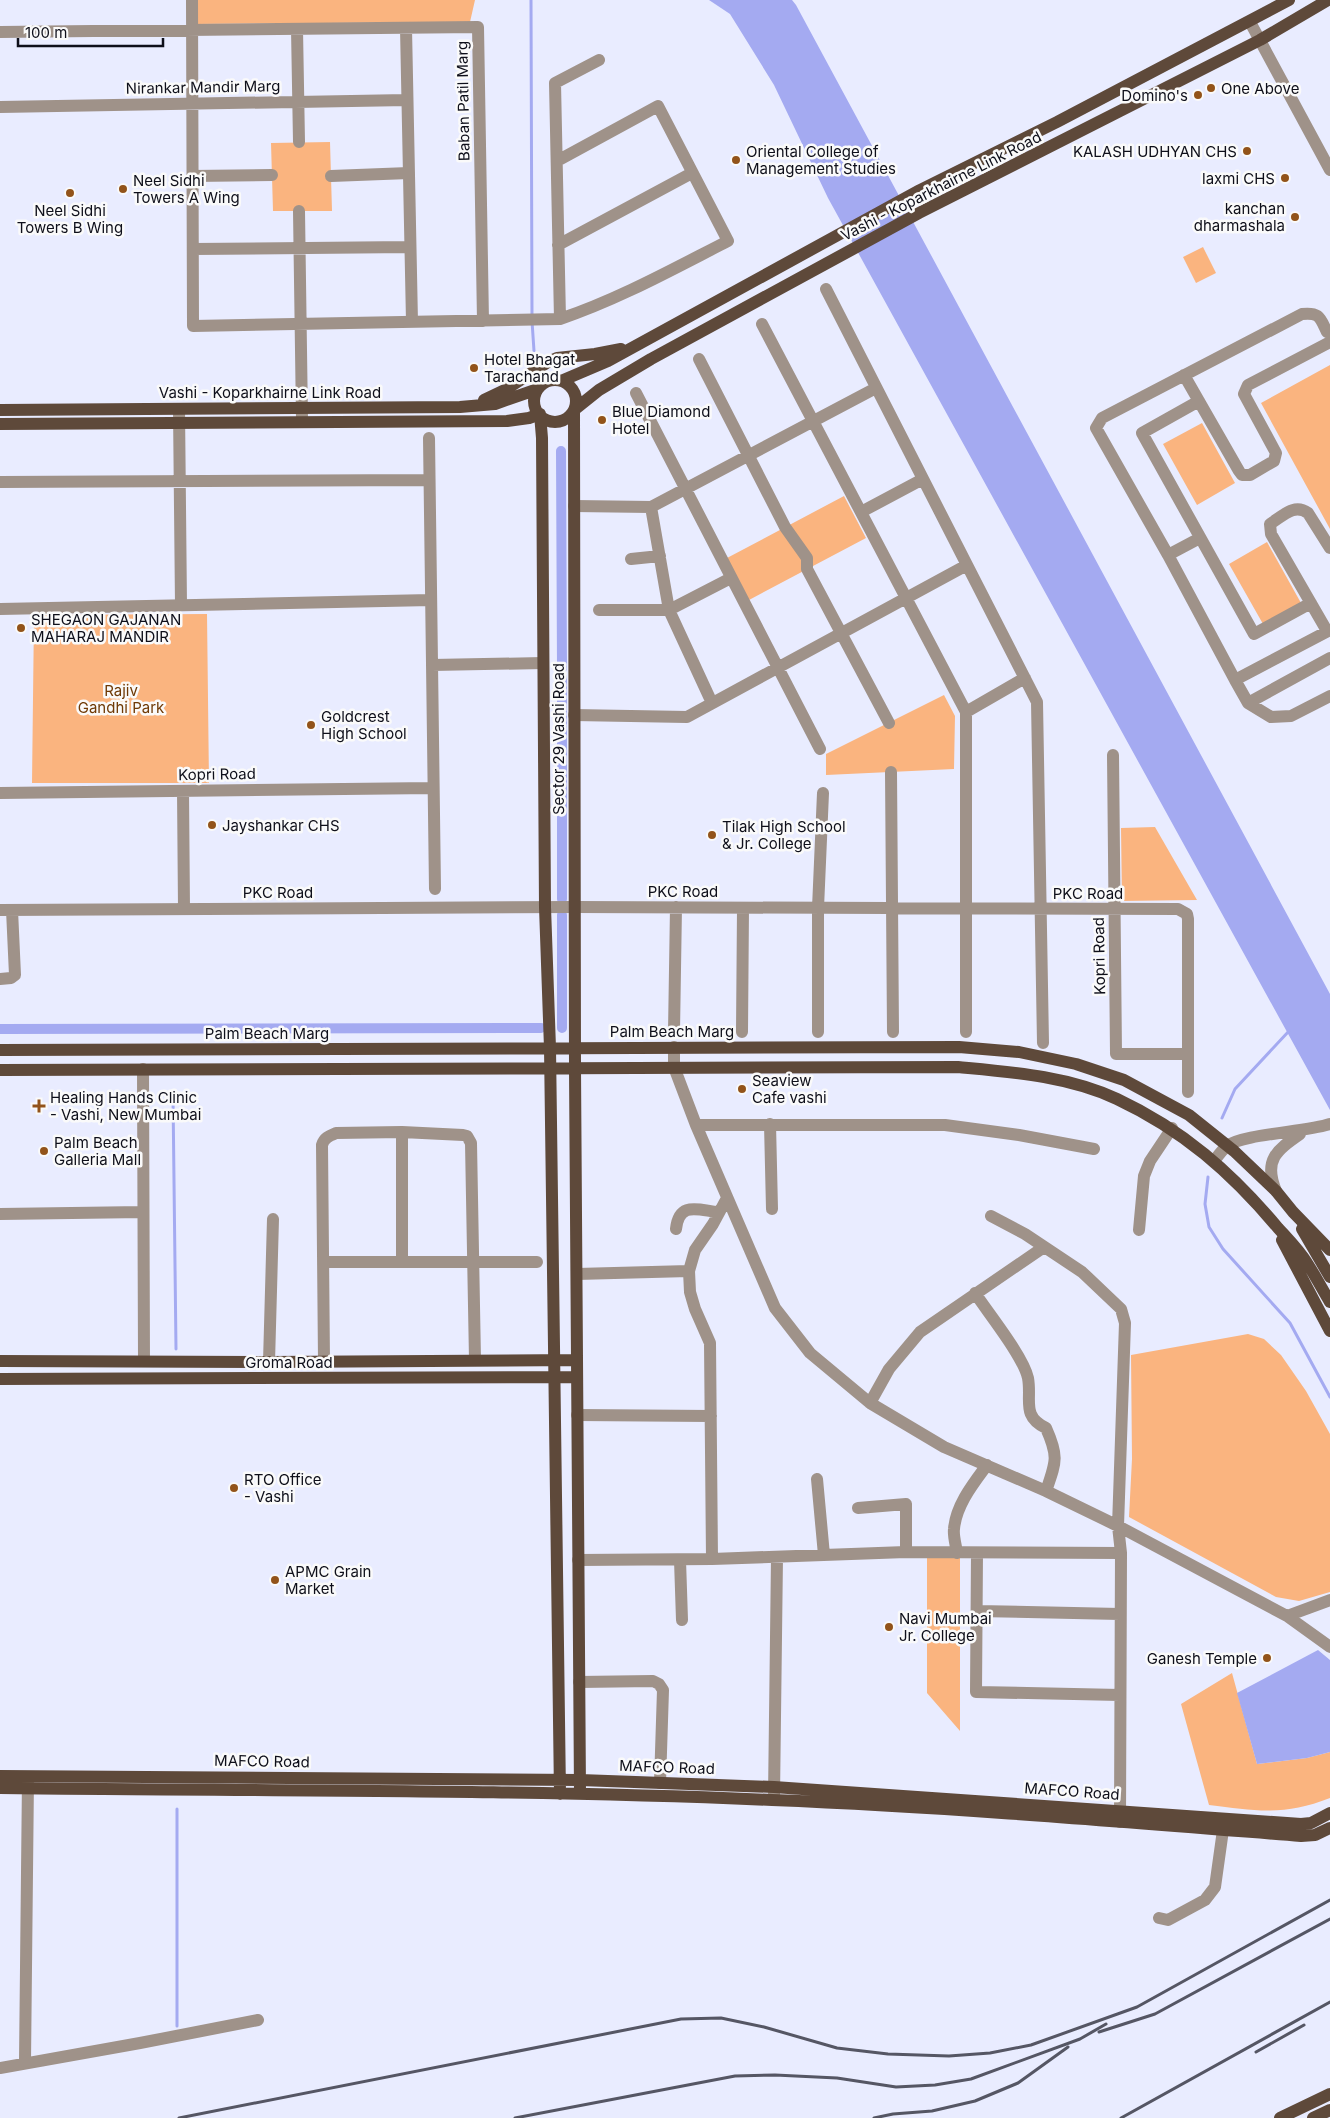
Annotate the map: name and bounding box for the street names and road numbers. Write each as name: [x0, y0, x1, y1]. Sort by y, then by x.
street label: Baban Patil Marg: [452, 41, 474, 161]
street label: Nirankar Mandir Marg: [126, 76, 280, 98]
street label: Vashi - Koparkhairne Link Road: [838, 127, 1044, 245]
street label: Vashi - Koparkhairne Link Road: [159, 383, 381, 402]
street label: Sector 29 Vashi Road: [549, 663, 568, 815]
street label: Kopri Road: [178, 764, 256, 784]
street label: PKC Road: [648, 882, 718, 901]
street label: PKC Road: [243, 883, 313, 902]
street label: PKC Road: [1053, 884, 1123, 903]
street label: Kopri Road: [1089, 917, 1109, 995]
street label: Palm Beach Marg: [610, 1022, 734, 1041]
street label: Palm Beach Marg: [205, 1024, 329, 1043]
street label: Groma Road: [245, 1353, 333, 1372]
street label: MAFCO Road: [214, 1751, 310, 1771]
street label: MAFCO Road: [619, 1756, 715, 1778]
street label: MAFCO Road: [1024, 1778, 1120, 1804]

